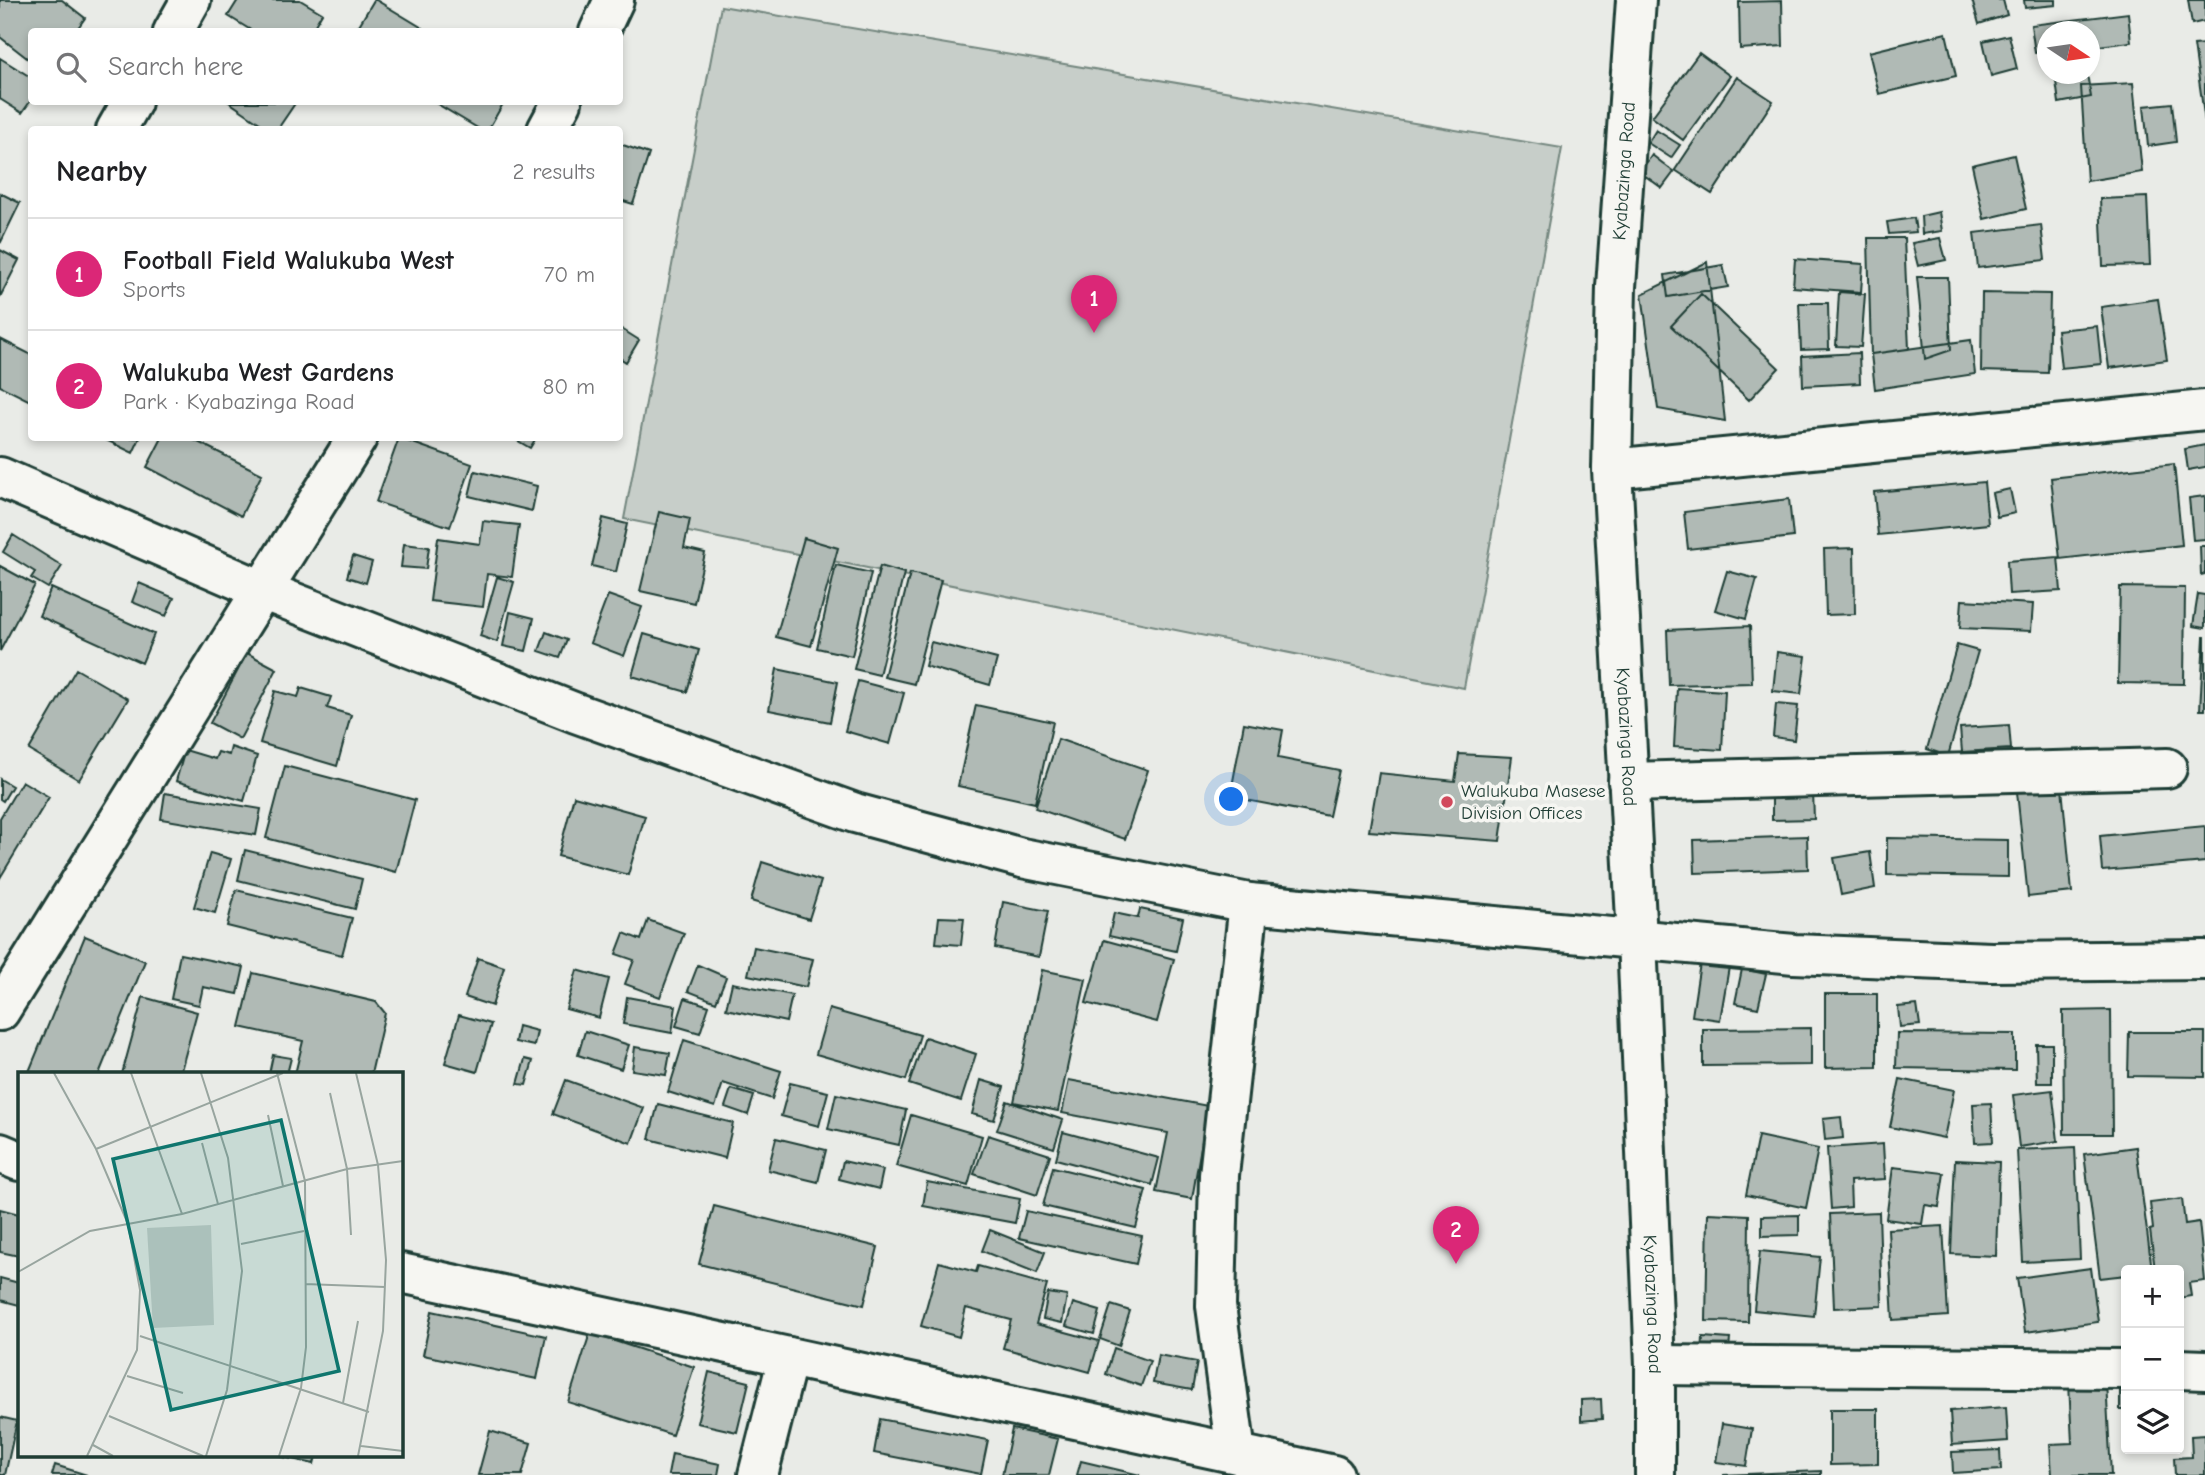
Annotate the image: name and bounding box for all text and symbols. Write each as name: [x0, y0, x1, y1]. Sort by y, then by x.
north arrow: [2037, 21, 2100, 84]
search box: [28, 28, 623, 105]
icon: search: [52, 48, 90, 86]
text: Search here: [108, 52, 243, 82]
street label: Kyabazinga Road: [1608, 101, 1640, 241]
text: Nearby: [56, 154, 147, 189]
text: 2 results: [513, 158, 595, 185]
text: Football Field Walukuba West: [123, 246, 454, 276]
text: 1: [74, 261, 84, 288]
text: 70 m: [543, 261, 595, 288]
pin: 1: [1071, 275, 1117, 333]
text: Sports: [123, 276, 185, 303]
text: Walukuba West Gardens: [123, 358, 394, 388]
text: 2: [73, 373, 85, 400]
text: 80 m: [542, 373, 595, 400]
text: Park · Kyabazinga Road: [123, 388, 355, 415]
street label: Kyabazinga Road: [1612, 667, 1641, 807]
place label: Walukuba Masese Division Offices: [1461, 780, 1606, 824]
your location: [1214, 782, 1248, 816]
marker: Walukuba Masese Division Offices: [1439, 794, 1455, 810]
inset map: [18, 1072, 402, 1458]
pin: 2: [1433, 1206, 1479, 1264]
street label: Kyabazinga Road: [1639, 1234, 1666, 1374]
map controls: [2121, 1265, 2184, 1454]
button: +: [2121, 1265, 2184, 1328]
button: −: [2121, 1328, 2184, 1391]
button: layers: [2121, 1391, 2184, 1454]

